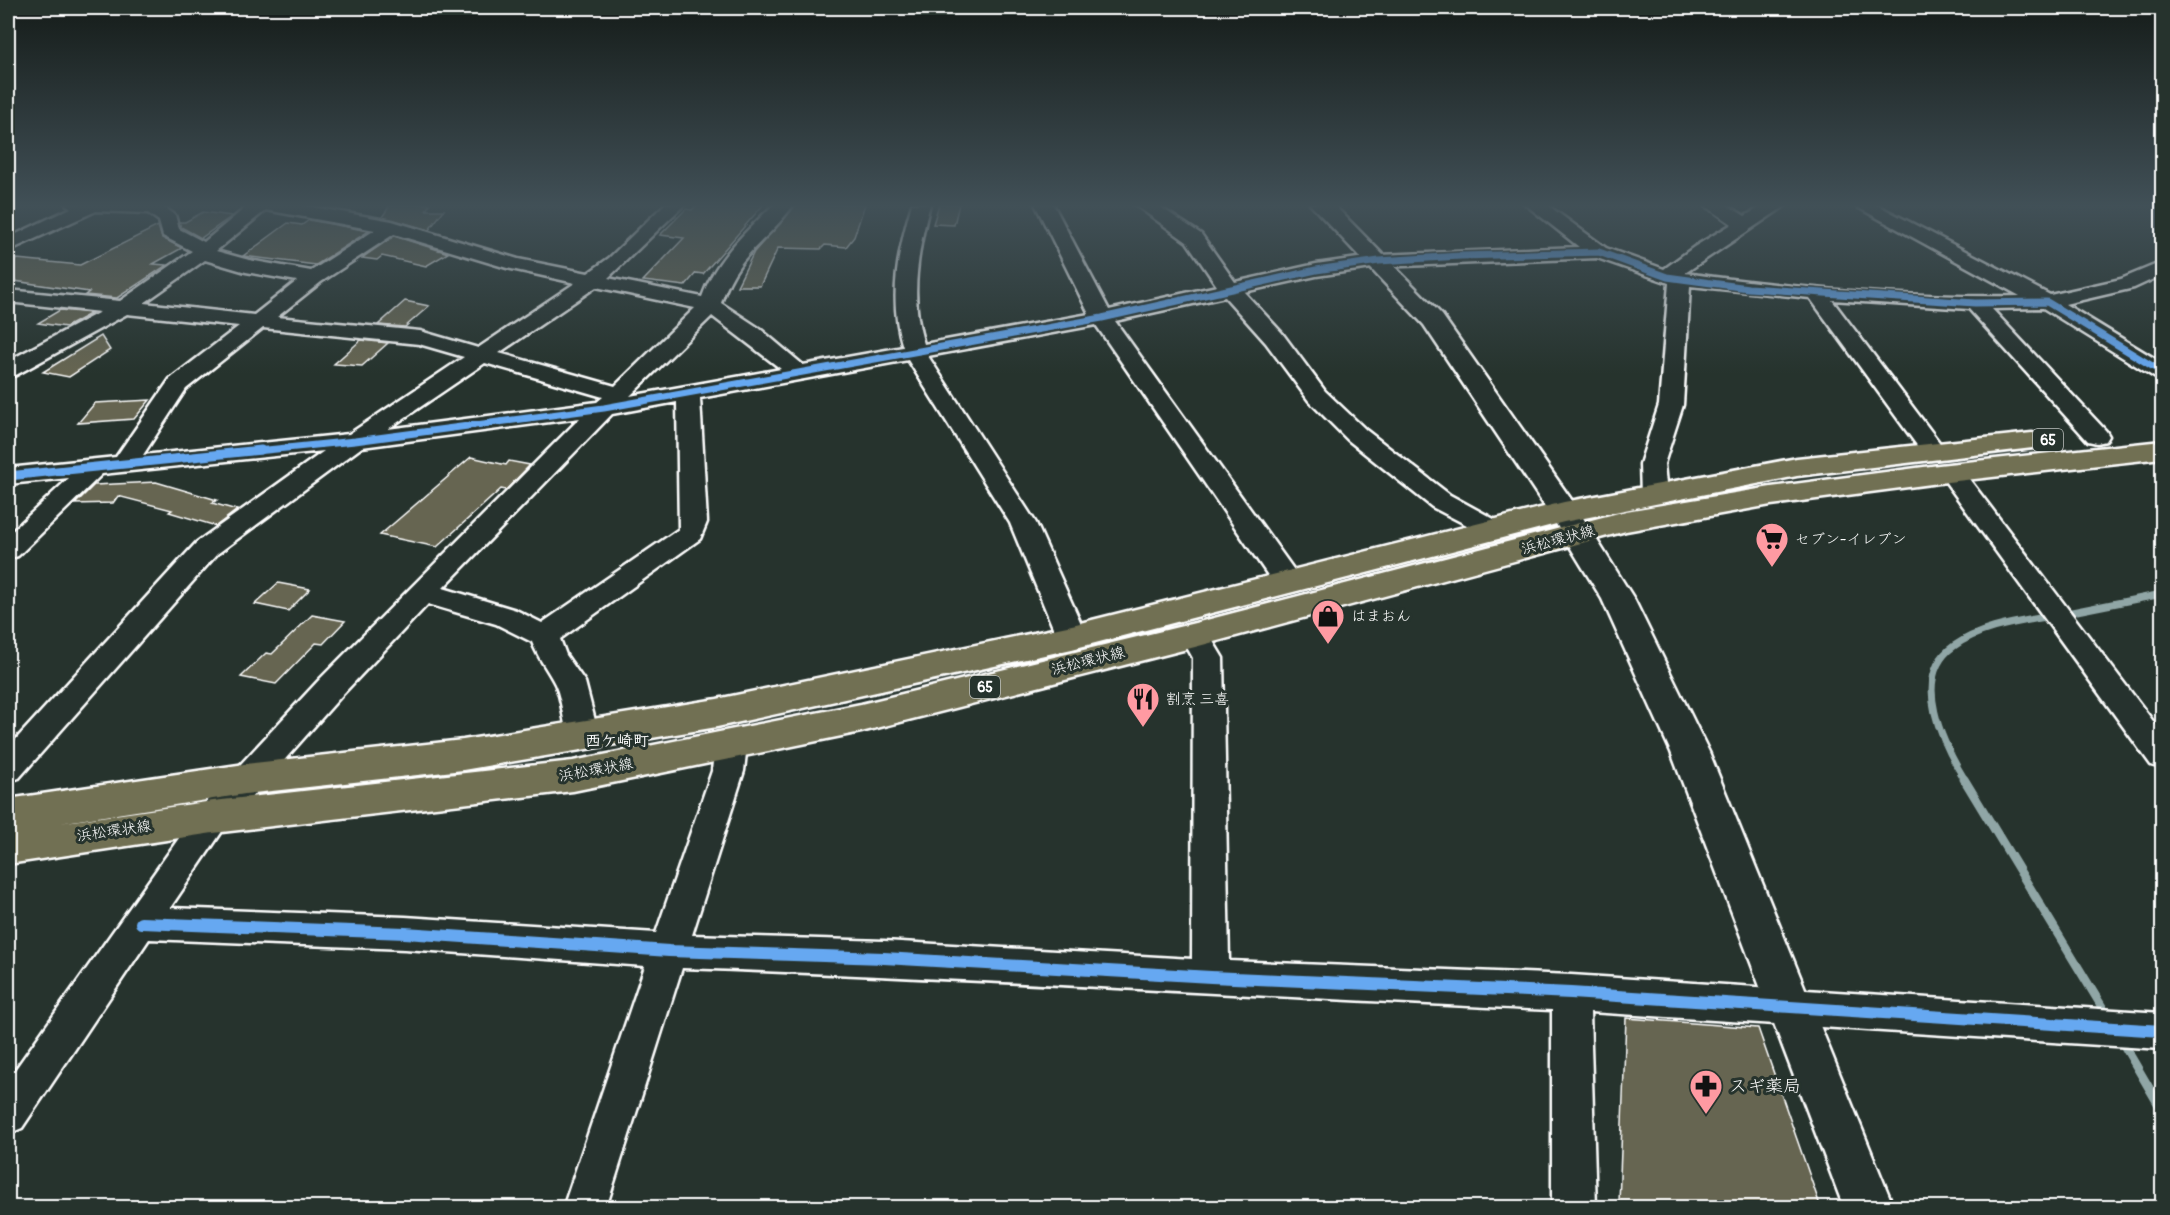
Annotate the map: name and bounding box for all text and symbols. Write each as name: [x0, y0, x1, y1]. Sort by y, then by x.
road number: 65: [2033, 429, 2063, 451]
street label: 浜松環状線: [1519, 521, 1597, 559]
supermarket icon: セブン-イレブン: [1754, 521, 1790, 568]
place label: セブン-イレブン: [1795, 530, 1906, 549]
shop icon: はまおん: [1310, 598, 1346, 645]
place label: はまおん: [1351, 607, 1411, 626]
street label: 浜松環状線: [1049, 643, 1127, 679]
road number: 65: [970, 676, 1000, 698]
restaurant icon: 割烹 三喜: [1125, 681, 1161, 728]
place label: 割烹 三喜: [1166, 690, 1229, 709]
district label: 西ケ崎町: [585, 731, 649, 751]
street label: 浜松環状線: [557, 754, 635, 786]
street label: 浜松環状線: [76, 816, 152, 846]
pharmacy icon: スギ薬局: [1688, 1068, 1724, 1115]
place label: スギ薬局: [1729, 1075, 1801, 1098]

